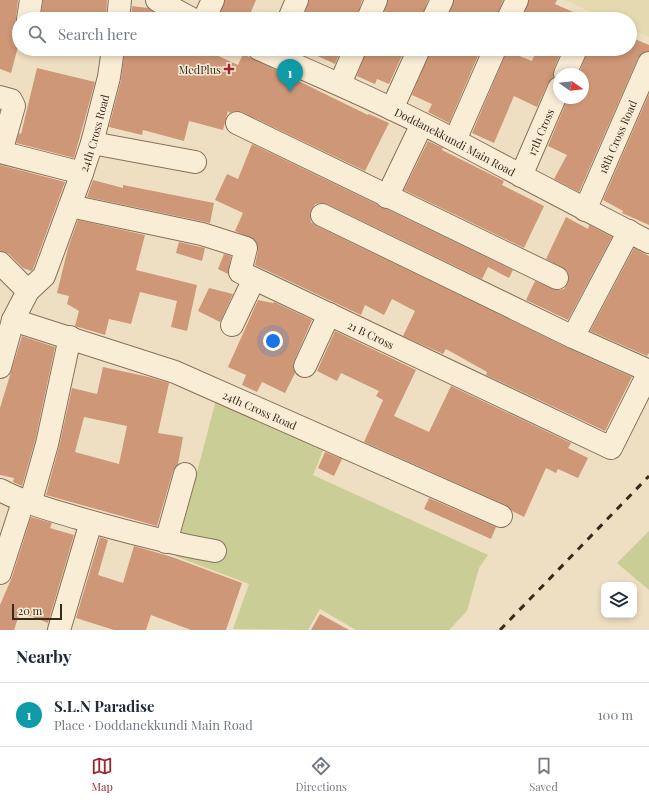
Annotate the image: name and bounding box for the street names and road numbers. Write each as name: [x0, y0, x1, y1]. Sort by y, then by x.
street label: 24th Cross Road: [76, 92, 112, 174]
street label: 18th Cross Road: [594, 97, 640, 176]
street label: Doddanekkundi Main Road: [392, 104, 519, 179]
street label: 17th Cross: [523, 106, 557, 158]
street label: 21 B Cross: [345, 317, 397, 352]
street label: 24th Cross Road: [220, 387, 300, 433]

